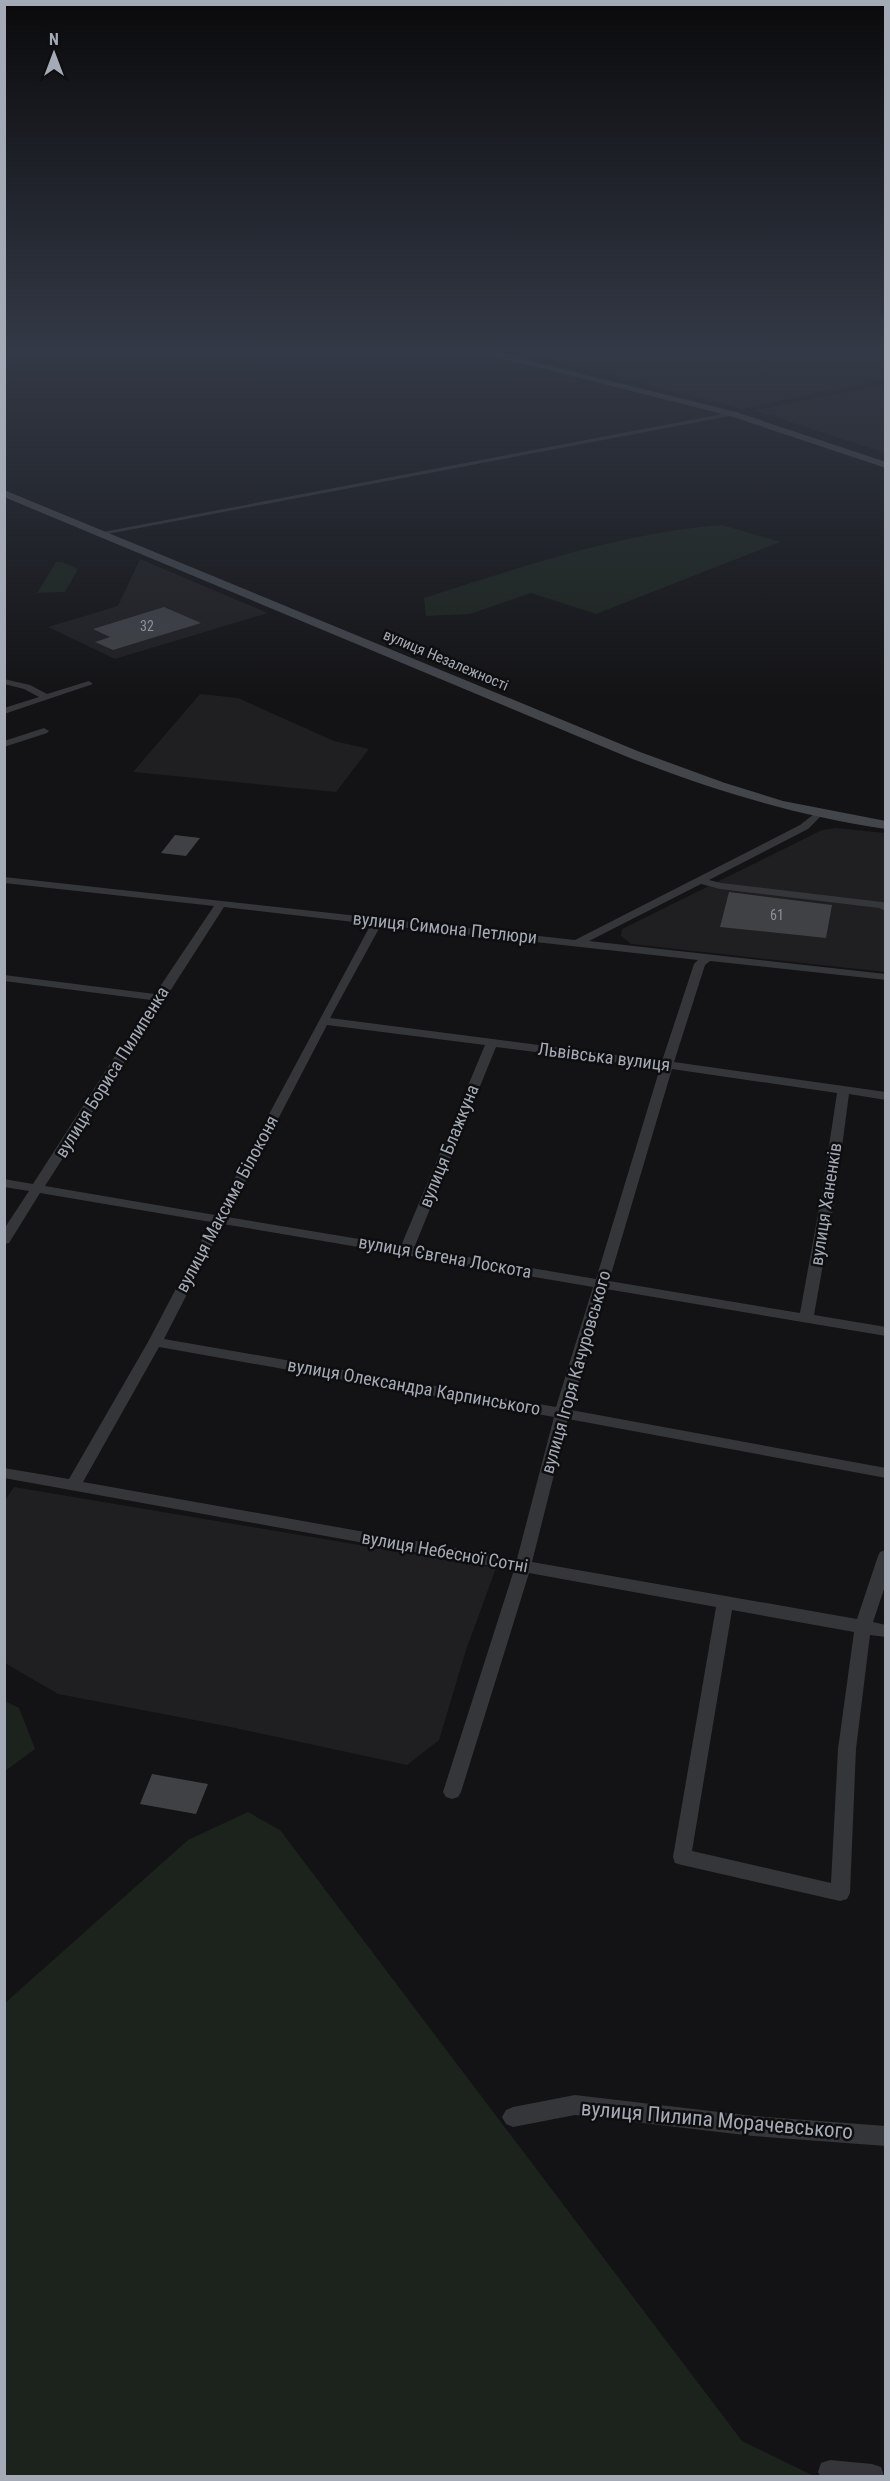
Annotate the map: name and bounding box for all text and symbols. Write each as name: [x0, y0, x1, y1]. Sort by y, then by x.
north arrow: [24, 24, 84, 84]
text: N: [49, 30, 59, 49]
house number: 32: [140, 618, 154, 634]
street label: вулиця Незалежності: [381, 626, 511, 694]
street label: вулиця Симона Петлюри: [352, 907, 538, 948]
house number: 61: [770, 907, 784, 923]
street label: вулиця Бориса Пилипенка: [50, 982, 173, 1161]
street label: Львівська вулиця: [537, 1038, 671, 1075]
street label: вулиця Блажкуна: [414, 1081, 483, 1210]
street label: вулиця Максима Білоконя: [171, 1112, 282, 1296]
street label: вулиця Ханенків: [805, 1141, 846, 1267]
street label: вулиця Євгена Лоскота: [357, 1231, 533, 1282]
street label: вулиця Ігоря Качуровського: [536, 1268, 615, 1476]
street label: вулиця Олександра Карпинського: [286, 1354, 542, 1419]
street label: вулиця Небесної Сотні: [360, 1527, 530, 1576]
street label: вулиця Пилипа Морачевського: [580, 2096, 854, 2144]

